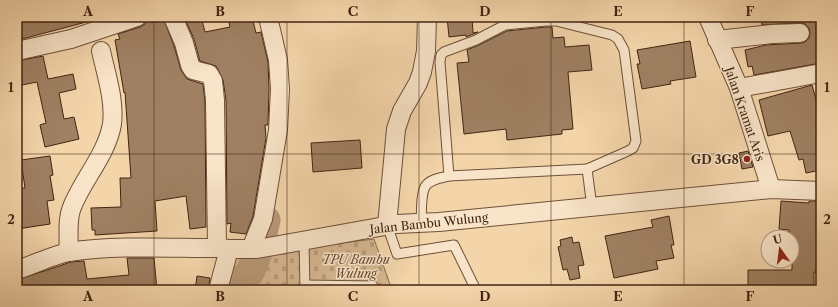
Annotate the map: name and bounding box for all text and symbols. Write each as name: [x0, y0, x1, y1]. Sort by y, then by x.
text: A: [82, 3, 94, 19]
text: B: [215, 3, 225, 19]
text: C: [348, 3, 358, 19]
text: D: [479, 3, 491, 19]
text: E: [613, 3, 623, 19]
text: F: [746, 3, 755, 19]
street label: Jalan Kramat Aris: [721, 63, 768, 163]
text: 1: [8, 79, 14, 95]
text: 1: [824, 79, 830, 95]
place label: GD 3G8: [691, 152, 739, 167]
marker: GD 3G8: [742, 154, 752, 164]
street label: Jalan Bambu Wulung: [367, 209, 490, 237]
text: 2: [7, 211, 15, 227]
text: 2: [823, 211, 831, 227]
north arrow: [760, 229, 800, 269]
text: U: [772, 231, 784, 247]
park label: TPU Bambu Wulung: [322, 252, 391, 281]
text: A: [82, 288, 94, 304]
text: B: [215, 288, 225, 304]
text: C: [348, 288, 358, 304]
text: D: [479, 288, 491, 304]
text: E: [613, 288, 623, 304]
text: F: [746, 288, 755, 304]

